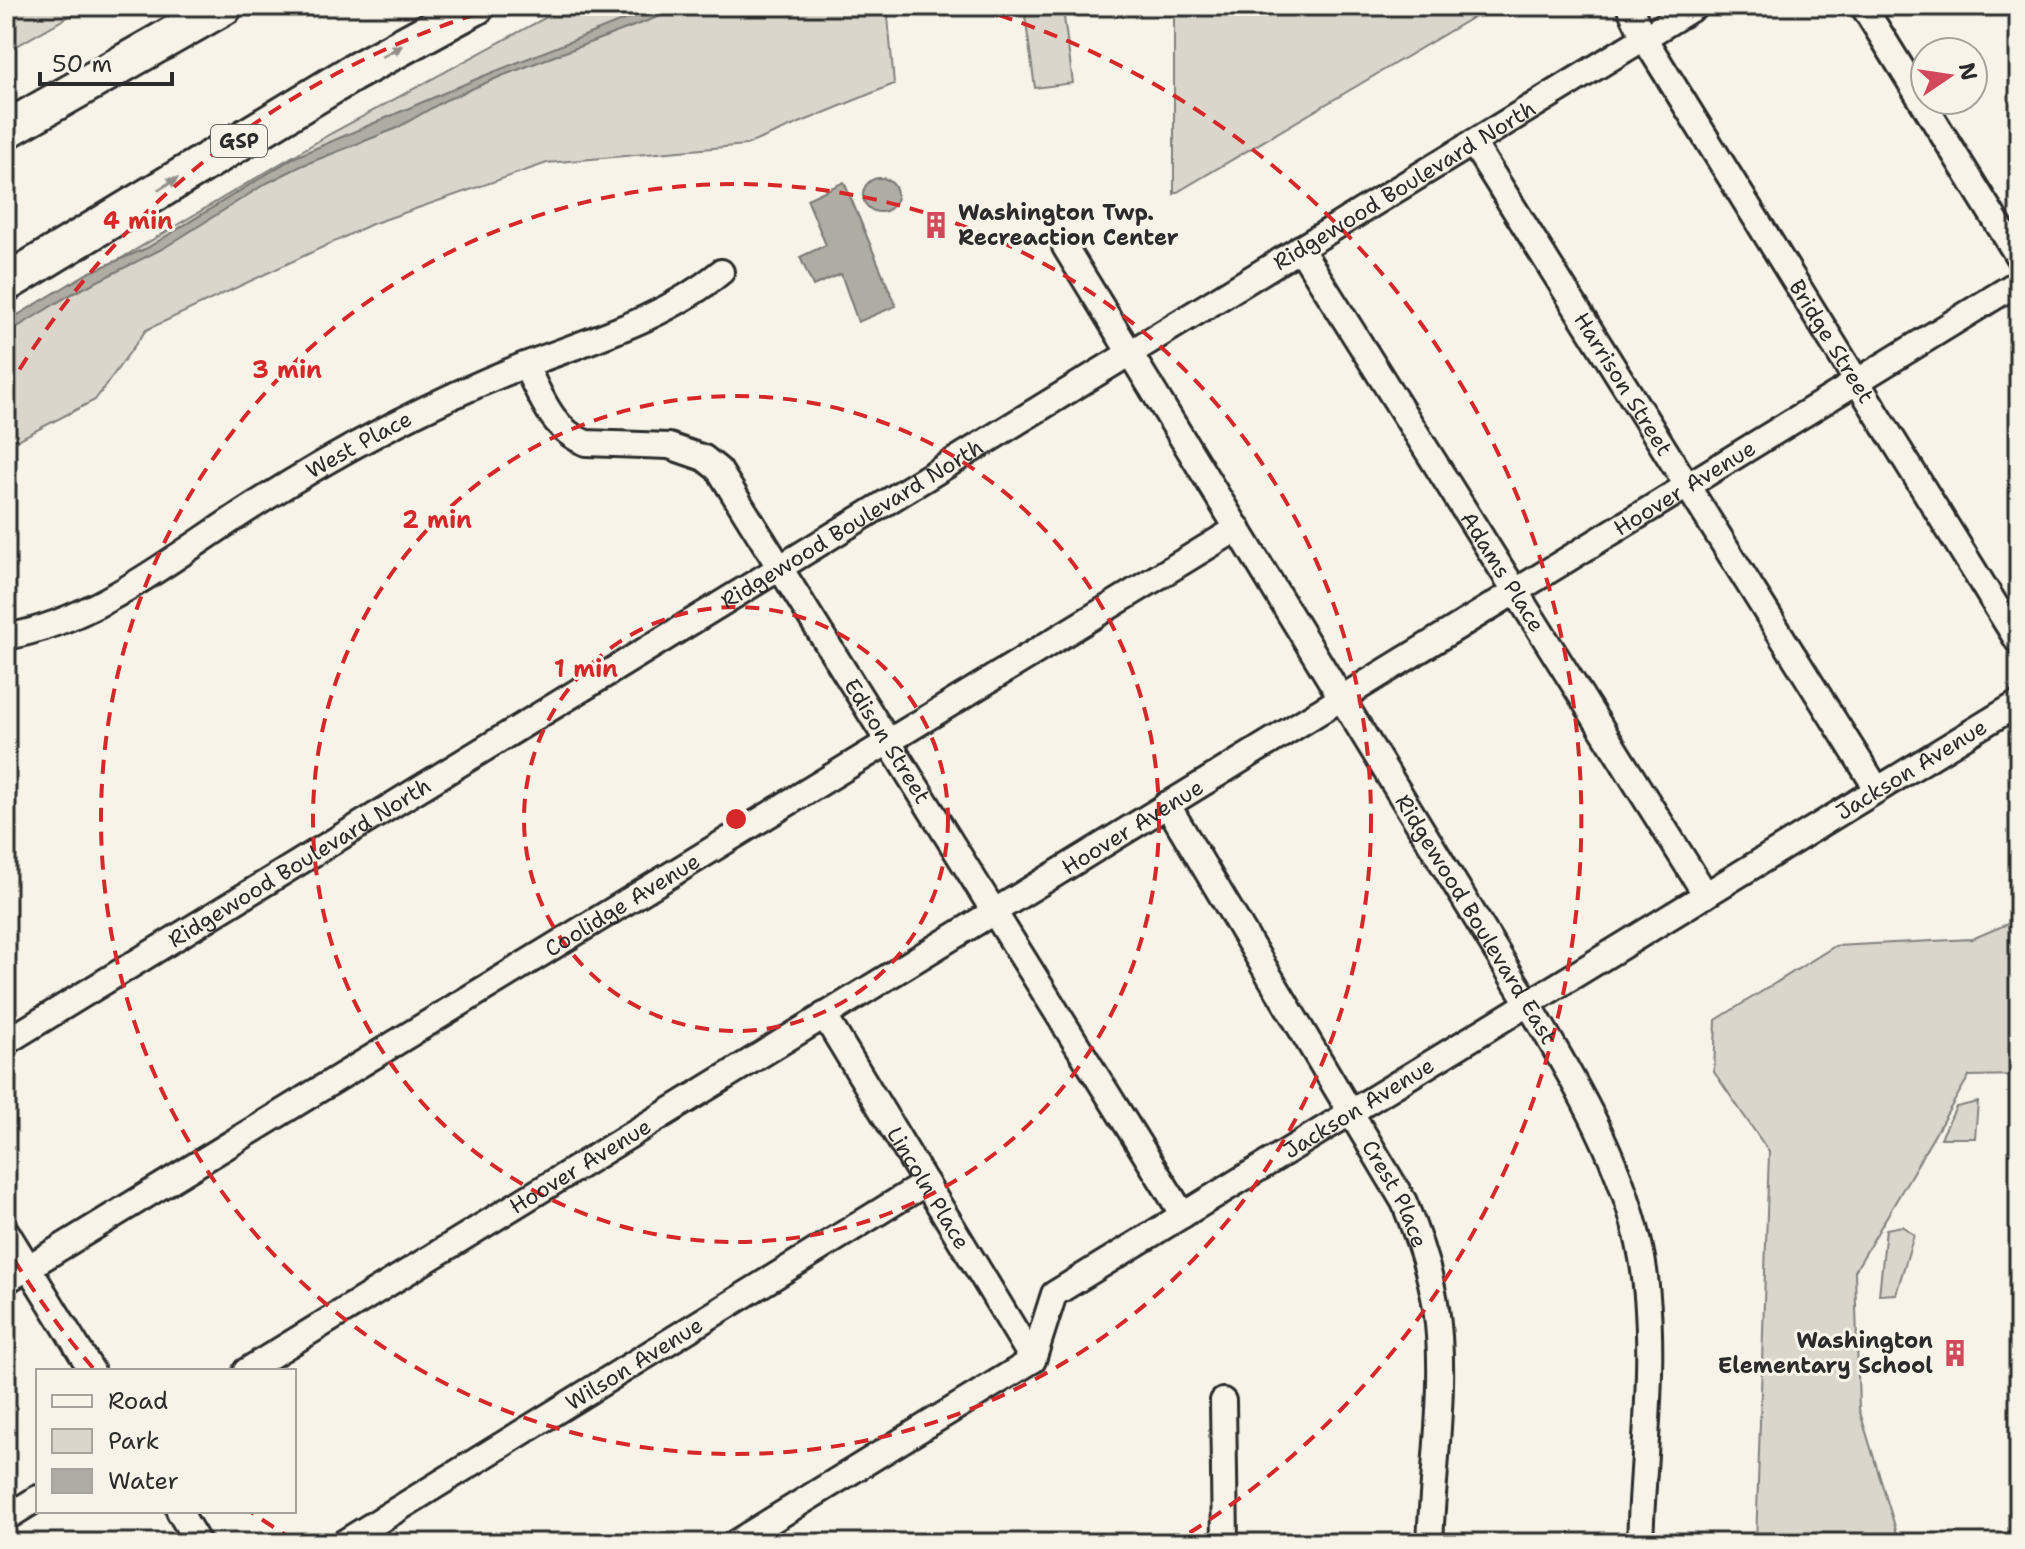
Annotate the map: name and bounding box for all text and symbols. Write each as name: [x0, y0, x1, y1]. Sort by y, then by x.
scale bar: [40, 36, 172, 86]
north arrow: [1909, 36, 1989, 116]
one-way arrow: [380, 44, 403, 58]
text: 50 m: [52, 48, 112, 80]
text: N: [1952, 60, 1984, 83]
street label: Ridgewood Boulevard North: [1268, 94, 1541, 277]
road number: GSP: [211, 125, 267, 157]
one-way arrow: [157, 177, 179, 191]
place label: Washington Twp. Recreaction Center: [958, 198, 1179, 252]
text: 4 min: [103, 205, 173, 237]
building icon: Washington Twp. Recreaction Center: [921, 210, 951, 240]
street label: Bridge Street: [1782, 274, 1881, 409]
street label: Harrison Street: [1567, 307, 1679, 461]
text: 3 min: [252, 354, 322, 386]
street label: West Place: [301, 404, 416, 485]
street label: Ridgewood Boulevard North: [715, 432, 989, 616]
street label: Hoover Avenue: [1608, 433, 1761, 543]
text: 2 min: [402, 504, 472, 536]
street label: Adams Place: [1454, 506, 1551, 638]
text: 1 min: [554, 653, 618, 685]
street label: Edison Street: [837, 673, 937, 809]
street label: Jackson Avenue: [1830, 712, 1992, 827]
street label: Ridgewood Boulevard North: [163, 771, 436, 954]
street label: Hoover Avenue: [1056, 773, 1209, 882]
street label: Ridgewood Boulevard East: [1389, 789, 1563, 1050]
centre of rings: [722, 805, 750, 833]
street label: Coolidge Avenue: [539, 846, 705, 963]
street label: Jackson Avenue: [1278, 1051, 1440, 1165]
street label: Hoover Avenue: [504, 1112, 657, 1221]
street label: Lincoln Place: [880, 1121, 976, 1255]
street label: Crest Place: [1355, 1135, 1434, 1251]
street label: Wilson Avenue: [560, 1310, 708, 1417]
place label: Washington Elementary School: [1718, 1326, 1933, 1380]
building icon: Washington Elementary School: [1940, 1338, 1970, 1368]
legend: [36, 1369, 296, 1513]
text: Road: [108, 1385, 168, 1417]
text: Park: [108, 1425, 160, 1457]
text: Water: [108, 1465, 179, 1497]

